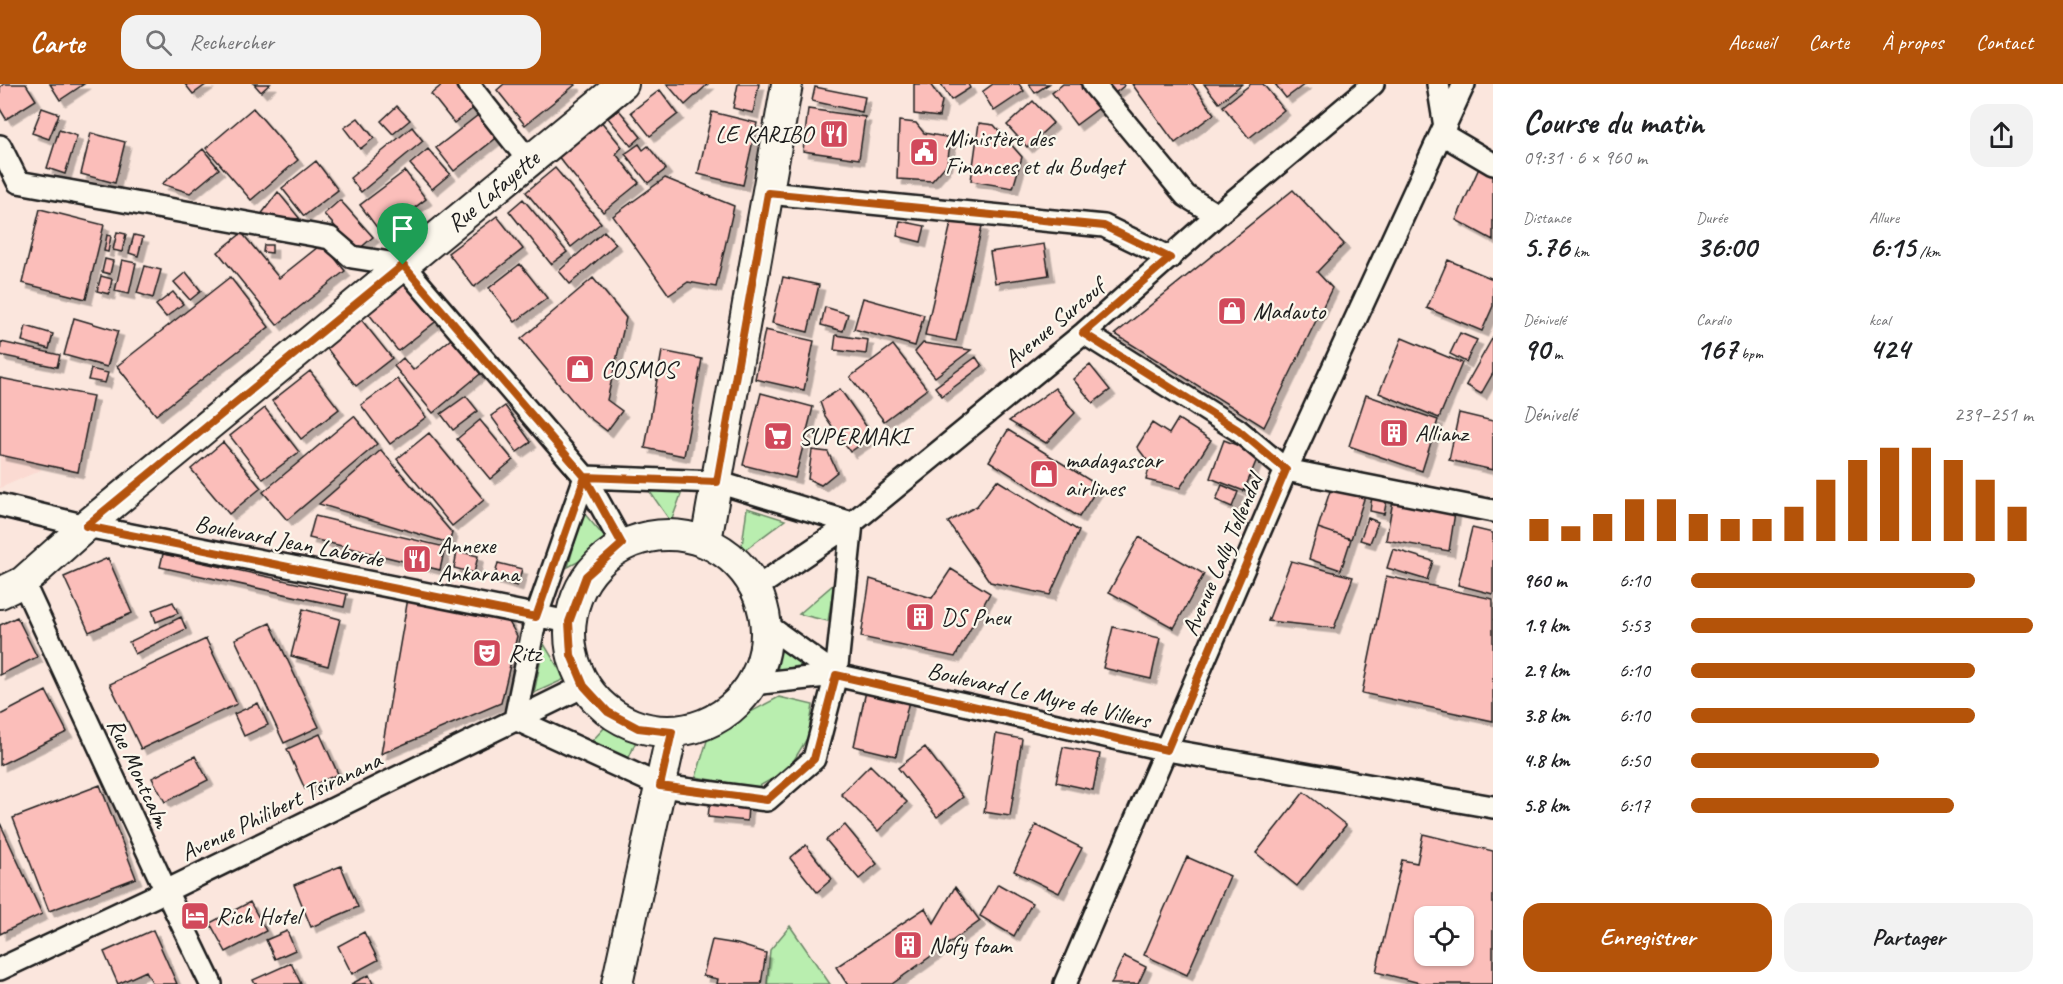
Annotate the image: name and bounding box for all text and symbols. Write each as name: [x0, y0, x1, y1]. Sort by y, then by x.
search box: [121, 15, 541, 69]
text: Carte: [30, 25, 85, 60]
icon: search: [142, 26, 175, 59]
text: Rechercher: [190, 28, 274, 56]
text: Accueil: [1728, 29, 1776, 55]
text: Carte: [1809, 29, 1849, 55]
text: À propos: [1882, 29, 1943, 55]
text: Contact: [1976, 29, 2033, 55]
text: Course du matin: [1523, 101, 1704, 143]
button: share: [1970, 104, 2033, 167]
restaurant icon: LE KARIBO: [818, 118, 850, 150]
place label: LE KARIBO: [715, 119, 816, 149]
place label: Ministère des Finances et du Budget: [945, 123, 1126, 181]
public building icon: Ministère des Finances et du Budget: [908, 136, 940, 168]
street label: Rue Lafayette: [441, 142, 547, 238]
text: 09:31 · 6 × 960 m: [1523, 145, 1647, 170]
pin: [377, 203, 428, 265]
text: Distance: [1523, 208, 1571, 228]
text: Durée: [1696, 208, 1727, 228]
text: Allure: [1869, 208, 1899, 228]
icon: arrive: [386, 212, 419, 245]
text: 5.76: [1523, 228, 1569, 266]
text: 36:00: [1696, 228, 1757, 266]
text: 6:15: [1869, 228, 1916, 266]
text: km: [1569, 242, 1589, 262]
text: /km: [1916, 242, 1940, 262]
street label: Avenue Surcouf: [997, 269, 1114, 374]
shop icon: Madauto: [1216, 295, 1248, 327]
place label: Madauto: [1253, 296, 1327, 326]
text: Dénivelé: [1523, 310, 1566, 330]
text: Cardio: [1696, 310, 1731, 330]
text: kcal: [1869, 310, 1890, 330]
text: 90: [1523, 330, 1550, 368]
text: 167: [1696, 330, 1737, 368]
text: 424: [1869, 330, 1910, 368]
text: m: [1550, 344, 1562, 364]
text: bpm: [1737, 344, 1763, 364]
shop icon: COSMOS: [564, 353, 596, 385]
place label: COSMOS: [601, 354, 680, 384]
text: Dénivelé: [1523, 402, 1577, 427]
text: 239–251 m: [1954, 402, 2033, 427]
building icon: Allianz: [1378, 417, 1410, 449]
place label: Allianz: [1415, 418, 1470, 448]
supermarket icon: SUPERMAKI: [762, 420, 794, 452]
place label: SUPERMAKI: [799, 421, 915, 451]
place label: madagascar airlines: [1065, 445, 1164, 503]
shop icon: madagascar airlines: [1028, 458, 1060, 490]
street label: Avenue Lally Tollendal: [1175, 466, 1271, 640]
street label: Boulevard Jean Laborde: [192, 508, 388, 574]
place label: Annexe Ankarana: [438, 530, 521, 588]
restaurant icon: Annexe Ankarana: [401, 543, 433, 575]
text: 960 m: [1523, 568, 1566, 593]
text: 6:10: [1619, 568, 1650, 593]
building icon: DS Pneu: [904, 601, 936, 633]
place label: DS Pneu: [941, 602, 1013, 632]
text: 1.9 km: [1523, 613, 1569, 638]
text: 5:53: [1619, 613, 1650, 638]
theatre icon: Ritz: [471, 637, 503, 669]
place label: Ritz: [508, 638, 543, 668]
street label: Boulevard Le Myre de Villers: [925, 655, 1155, 736]
text: 2.9 km: [1523, 658, 1569, 683]
text: 6:10: [1619, 658, 1650, 683]
text: 3.8 km: [1523, 703, 1570, 728]
text: 6:10: [1619, 703, 1650, 728]
street label: Rue Montcalm: [101, 713, 178, 834]
street label: Avenue Philibert Tsiranana: [176, 744, 388, 868]
text: 4.8 km: [1523, 748, 1570, 773]
text: 6:50: [1619, 748, 1650, 773]
text: 5.8 km: [1523, 793, 1569, 818]
text: 6:17: [1619, 793, 1650, 818]
hotel icon: Rich Hotel: [179, 900, 211, 932]
place label: Rich Hotel: [216, 901, 304, 931]
button: Enregistrer: [1523, 903, 1772, 972]
button: Partager: [1784, 903, 2033, 972]
map controls: [1414, 906, 1474, 966]
button: locate: [1414, 906, 1474, 966]
building icon: Nofy foam: [892, 929, 924, 961]
place label: Nofy foam: [929, 930, 1014, 960]

